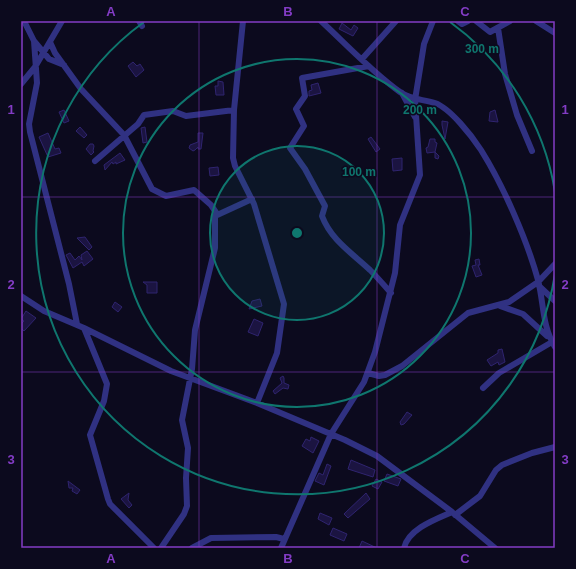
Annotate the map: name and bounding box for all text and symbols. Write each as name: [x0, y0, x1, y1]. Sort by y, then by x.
text: A: [106, 4, 116, 19]
text: B: [283, 4, 293, 19]
text: C: [460, 4, 470, 19]
text: 300 m: [465, 42, 499, 56]
text: 1: [7, 102, 15, 117]
text: 1: [561, 102, 569, 117]
text: 200 m: [403, 103, 437, 117]
text: 100 m: [342, 165, 376, 179]
centre of rings: [290, 226, 304, 240]
text: 2: [7, 277, 15, 292]
text: 2: [561, 277, 569, 292]
text: 3: [7, 452, 15, 467]
text: 3: [561, 452, 569, 467]
text: A: [106, 551, 116, 566]
text: B: [283, 551, 293, 566]
text: C: [460, 551, 470, 566]

